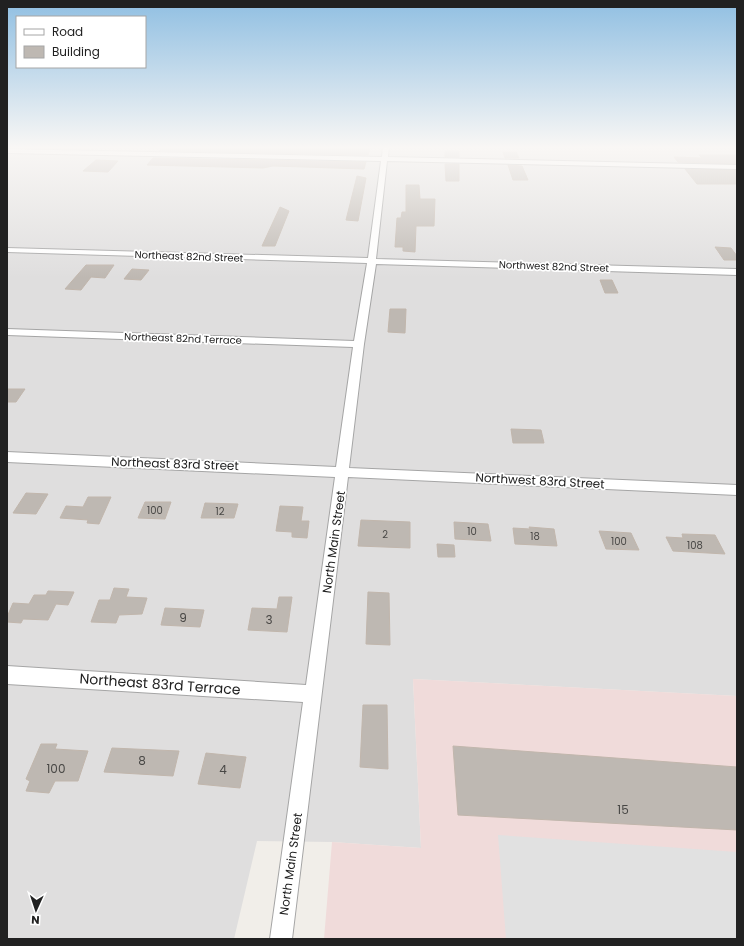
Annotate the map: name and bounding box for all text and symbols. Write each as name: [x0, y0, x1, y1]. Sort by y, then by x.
legend: [16, 16, 146, 68]
text: Road: [52, 23, 83, 40]
text: Building: [52, 43, 100, 60]
street label: Northeast 82nd Street: [134, 247, 244, 266]
street label: Northwest 82nd Street: [499, 257, 610, 276]
street label: Northeast 82nd Terrace: [124, 329, 242, 348]
street label: Northeast 83rd Street: [111, 453, 239, 474]
street label: Northwest 83rd Street: [475, 469, 605, 492]
street label: North Main Street: [318, 490, 349, 594]
house number: 100: [147, 503, 163, 518]
house number: 12: [216, 504, 225, 519]
house number: 10: [467, 524, 477, 539]
house number: 2: [382, 527, 388, 542]
house number: 18: [530, 529, 540, 544]
house number: 100: [611, 534, 627, 549]
house number: 108: [687, 538, 703, 553]
house number: 9: [179, 609, 187, 626]
house number: 3: [265, 611, 273, 628]
street label: Northeast 83rd Terrace: [79, 668, 241, 700]
house number: 8: [138, 752, 146, 769]
house number: 100: [47, 760, 65, 777]
house number: 4: [219, 761, 227, 778]
house number: 15: [617, 801, 629, 818]
street label: North Main Street: [275, 812, 306, 916]
north arrow: [16, 890, 56, 930]
text: N: [31, 912, 40, 928]

